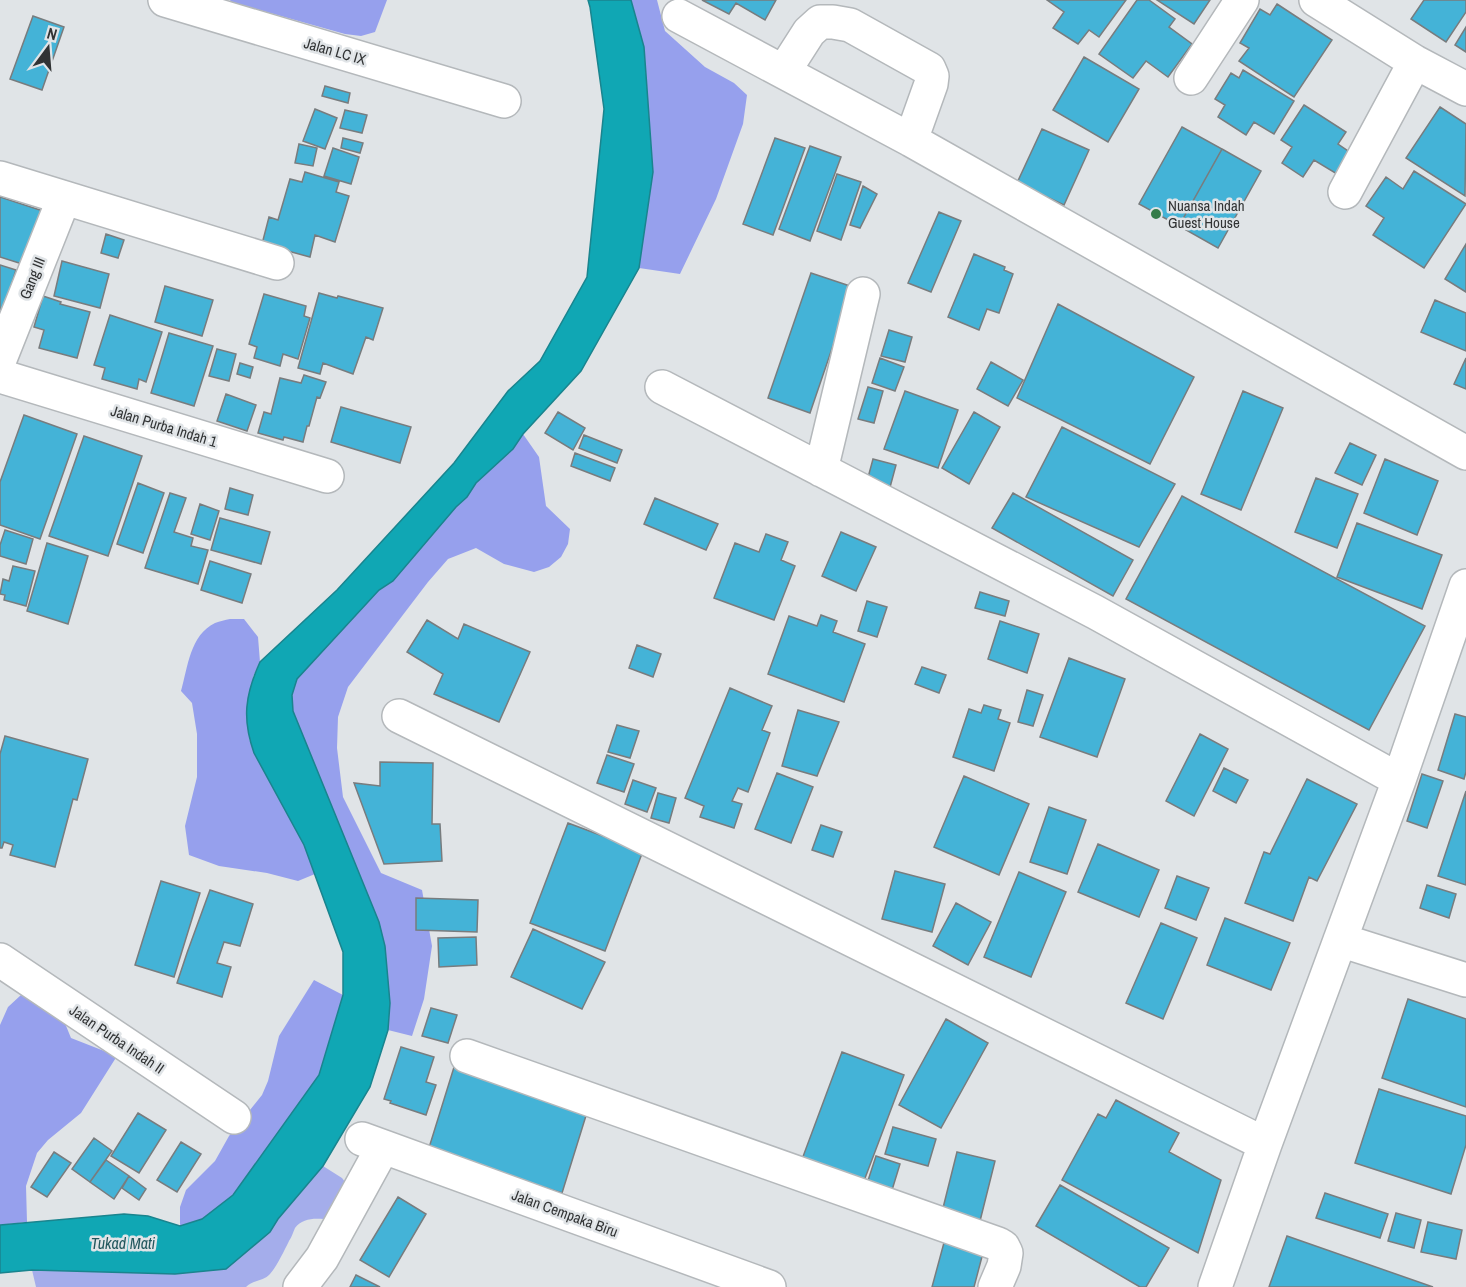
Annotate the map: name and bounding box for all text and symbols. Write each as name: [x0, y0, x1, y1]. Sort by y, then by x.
north arrow: [18, 18, 78, 78]
text: N: [45, 22, 60, 45]
street label: Jalan LC IX: [302, 32, 369, 70]
place label: Nuansa Indah Guest House: [1168, 195, 1245, 233]
marker: Nuansa Indah Guest House: [1149, 207, 1163, 221]
street label: Gang III: [14, 254, 50, 302]
street label: Jalan Purba Indah 1: [108, 400, 220, 452]
street label: Jalan Purba Indah II: [65, 1000, 169, 1078]
street label: Jalan Cempaka Biru: [509, 1184, 621, 1242]
water label: Tukad Mati: [91, 1232, 156, 1254]

